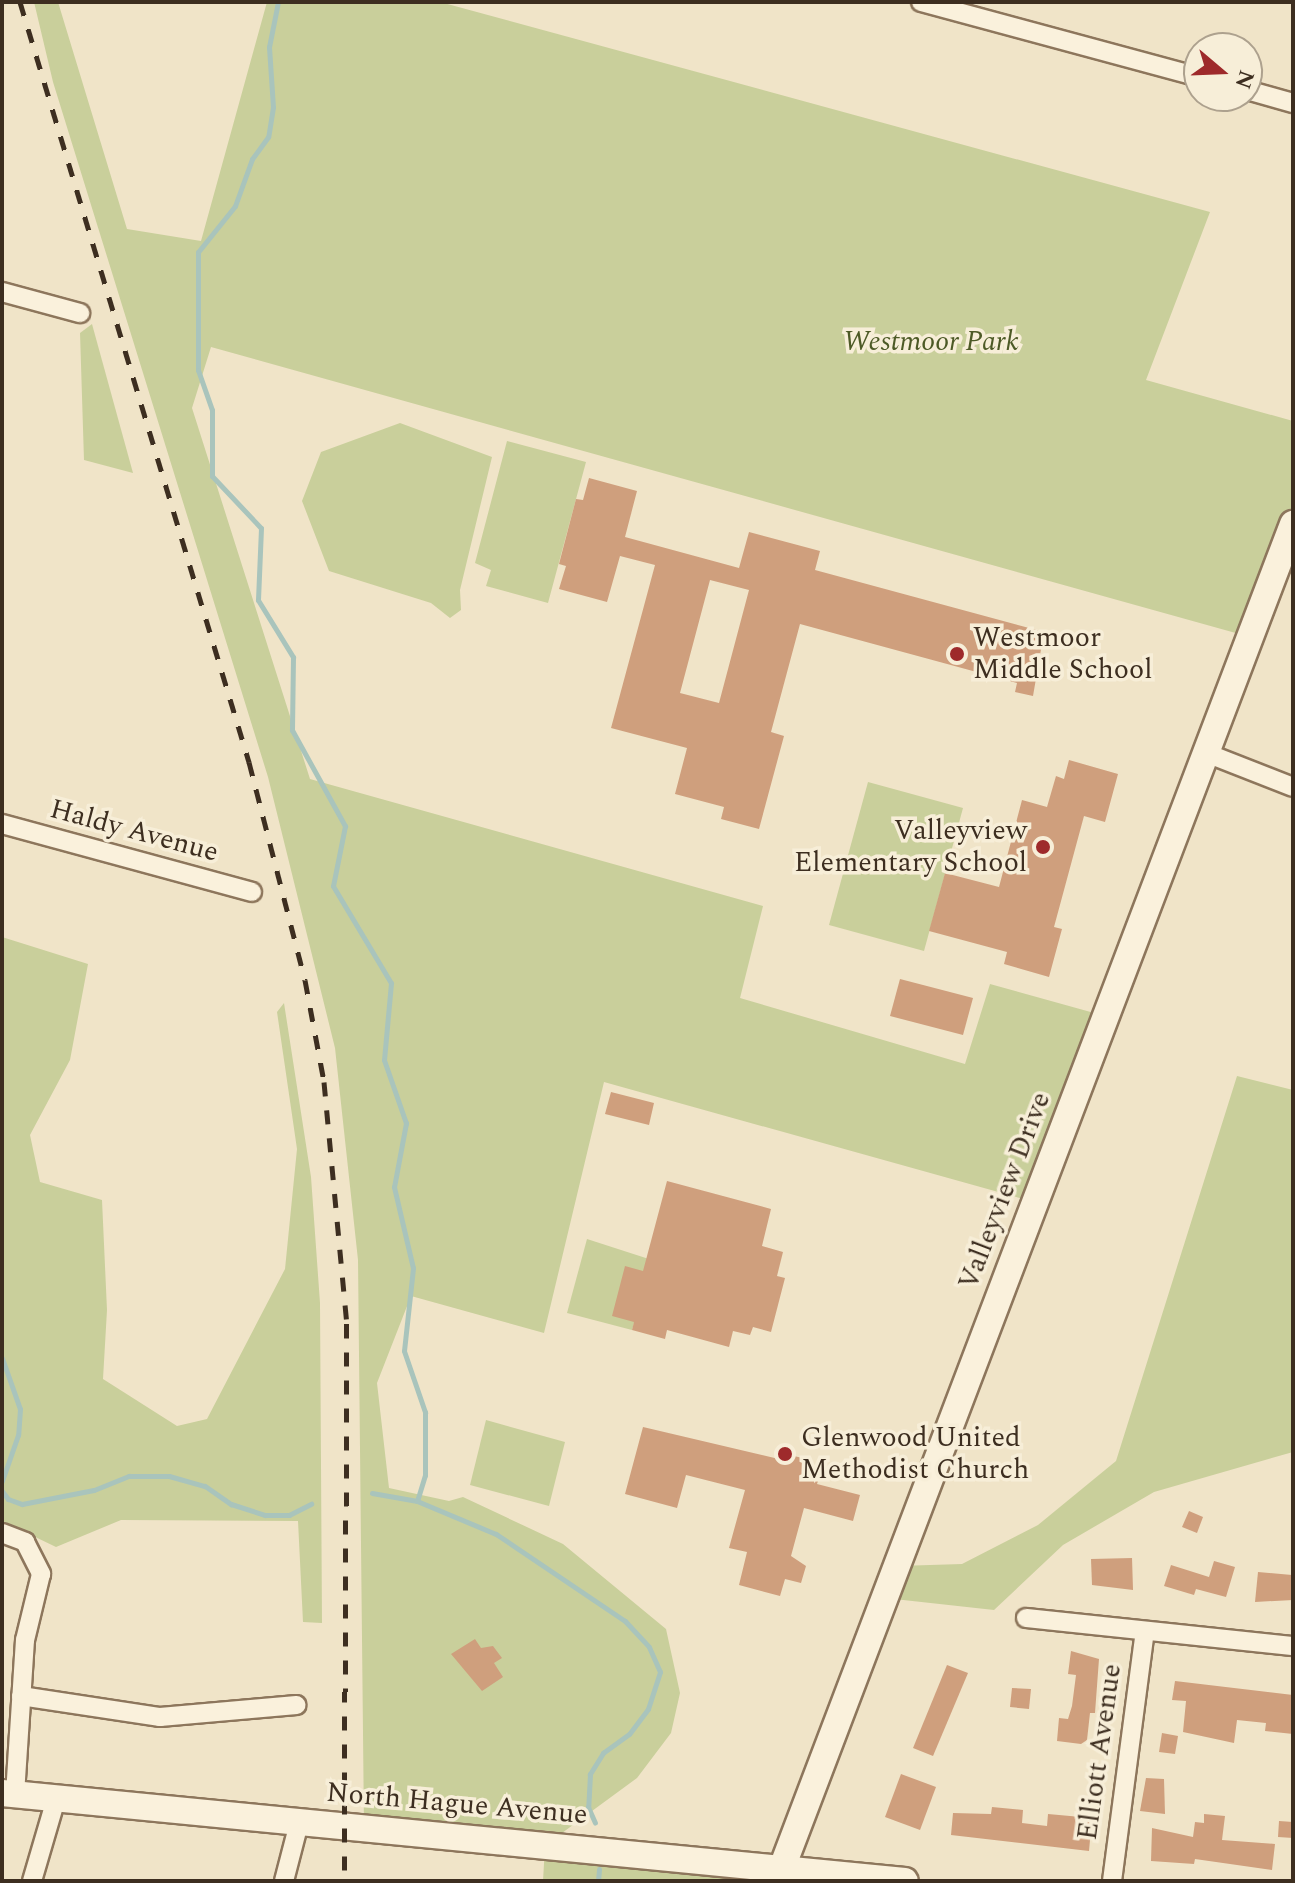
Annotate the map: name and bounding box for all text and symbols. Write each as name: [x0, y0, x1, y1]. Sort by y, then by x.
north arrow: [1183, 32, 1263, 112]
text: N: [1226, 65, 1263, 93]
park label: Westmoor Park: [843, 325, 1019, 359]
place label: Westmoor Middle School: [973, 621, 1152, 687]
marker: Westmoor Middle School: [948, 645, 966, 663]
street label: Haldy Avenue: [46, 792, 222, 870]
place label: Valleyview Elementary School: [794, 814, 1027, 880]
marker: Valleyview Elementary School: [1034, 838, 1052, 856]
street label: Valleyview Drive: [952, 1088, 1058, 1294]
place label: Glenwood United Methodist Church: [801, 1421, 1029, 1487]
marker: Glenwood United Methodist Church: [776, 1445, 794, 1463]
street label: Elliott Avenue: [1071, 1662, 1129, 1842]
street label: North Hague Avenue: [325, 1776, 589, 1832]

